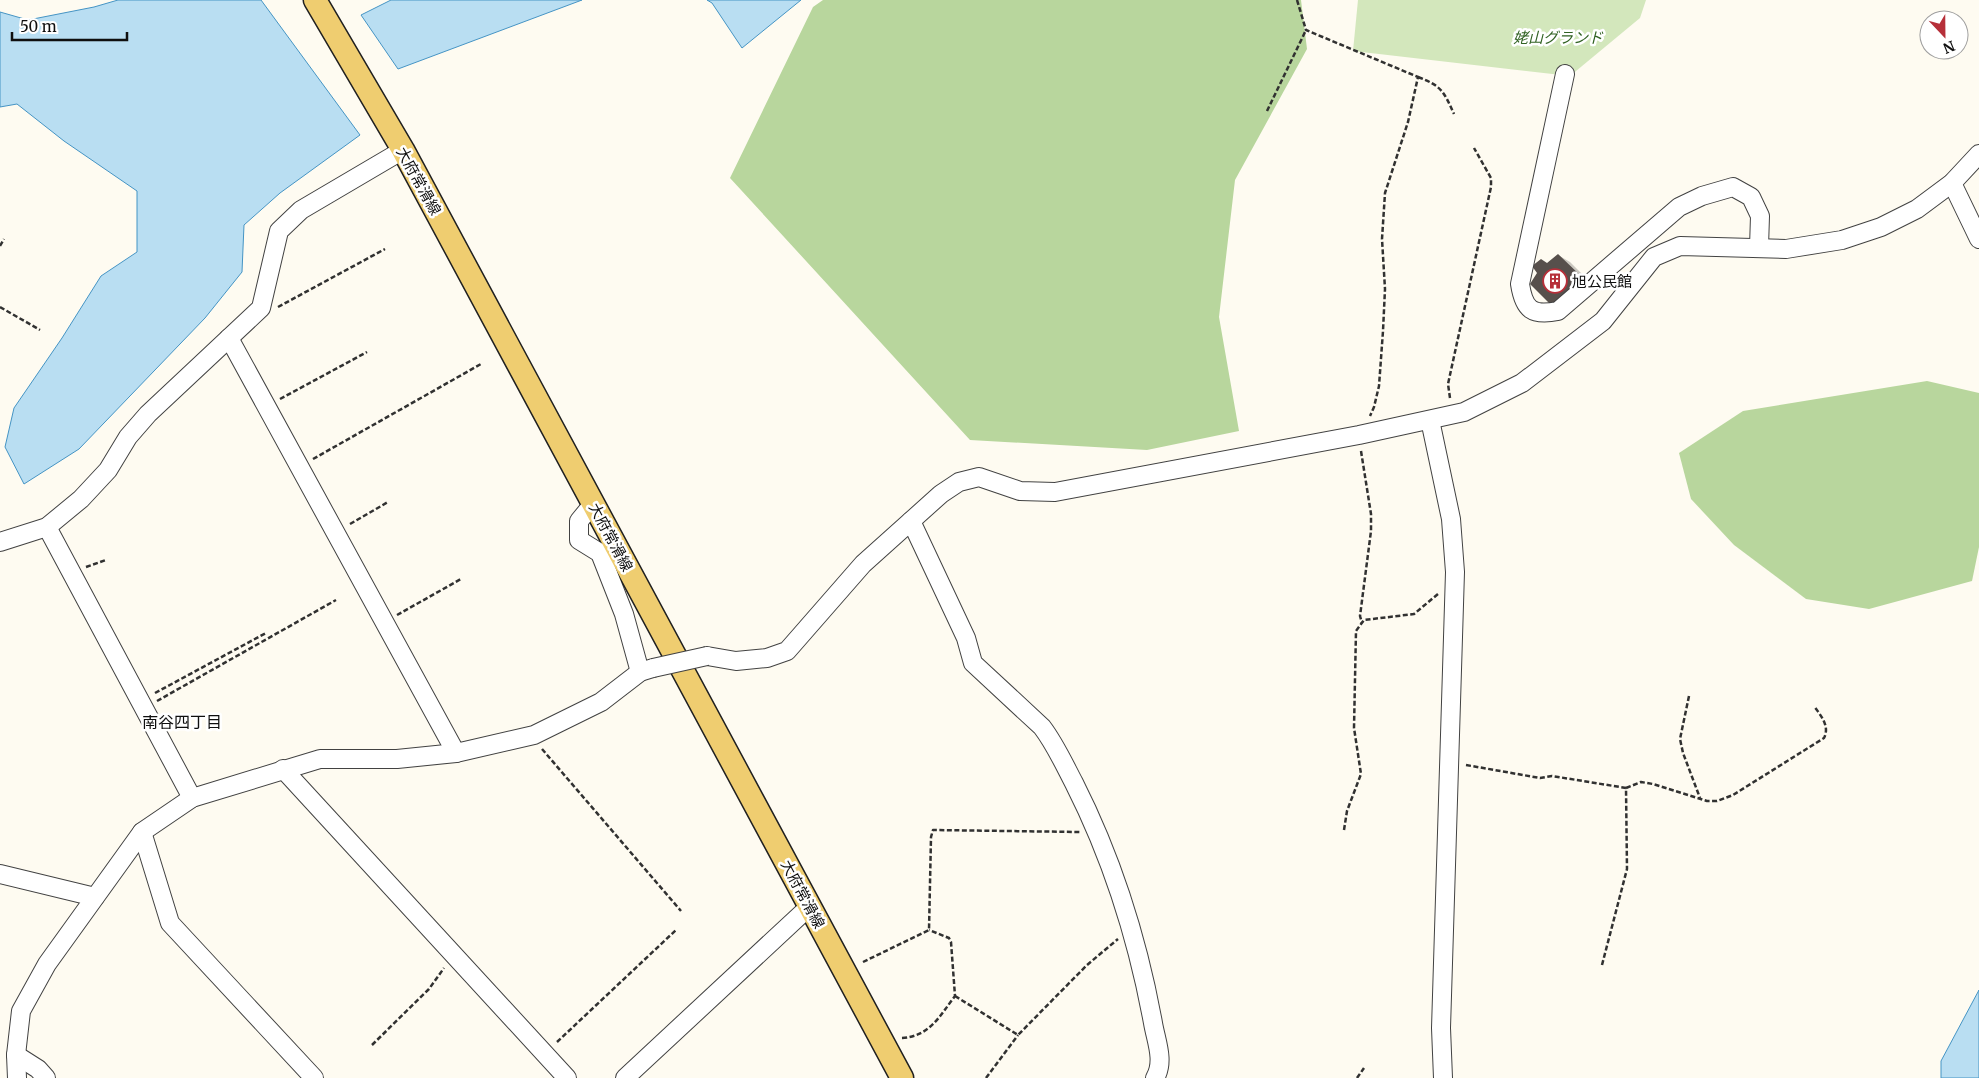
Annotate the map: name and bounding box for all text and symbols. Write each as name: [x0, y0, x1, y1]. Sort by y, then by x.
scale bar: [12, 10, 128, 42]
north arrow: [1919, 10, 1969, 60]
text: 50 m: [20, 17, 57, 36]
park label: 姥山グランド: [1513, 28, 1604, 47]
text: N: [1940, 37, 1957, 57]
street label: 大府常滑線: [393, 144, 445, 218]
building icon: 旭公民館: [1542, 268, 1568, 294]
place label: 旭公民館: [1572, 272, 1632, 291]
street label: 大府常滑線: [585, 499, 637, 575]
district label: 南谷四丁目: [142, 712, 222, 732]
street label: 大府常滑線: [777, 856, 829, 932]

